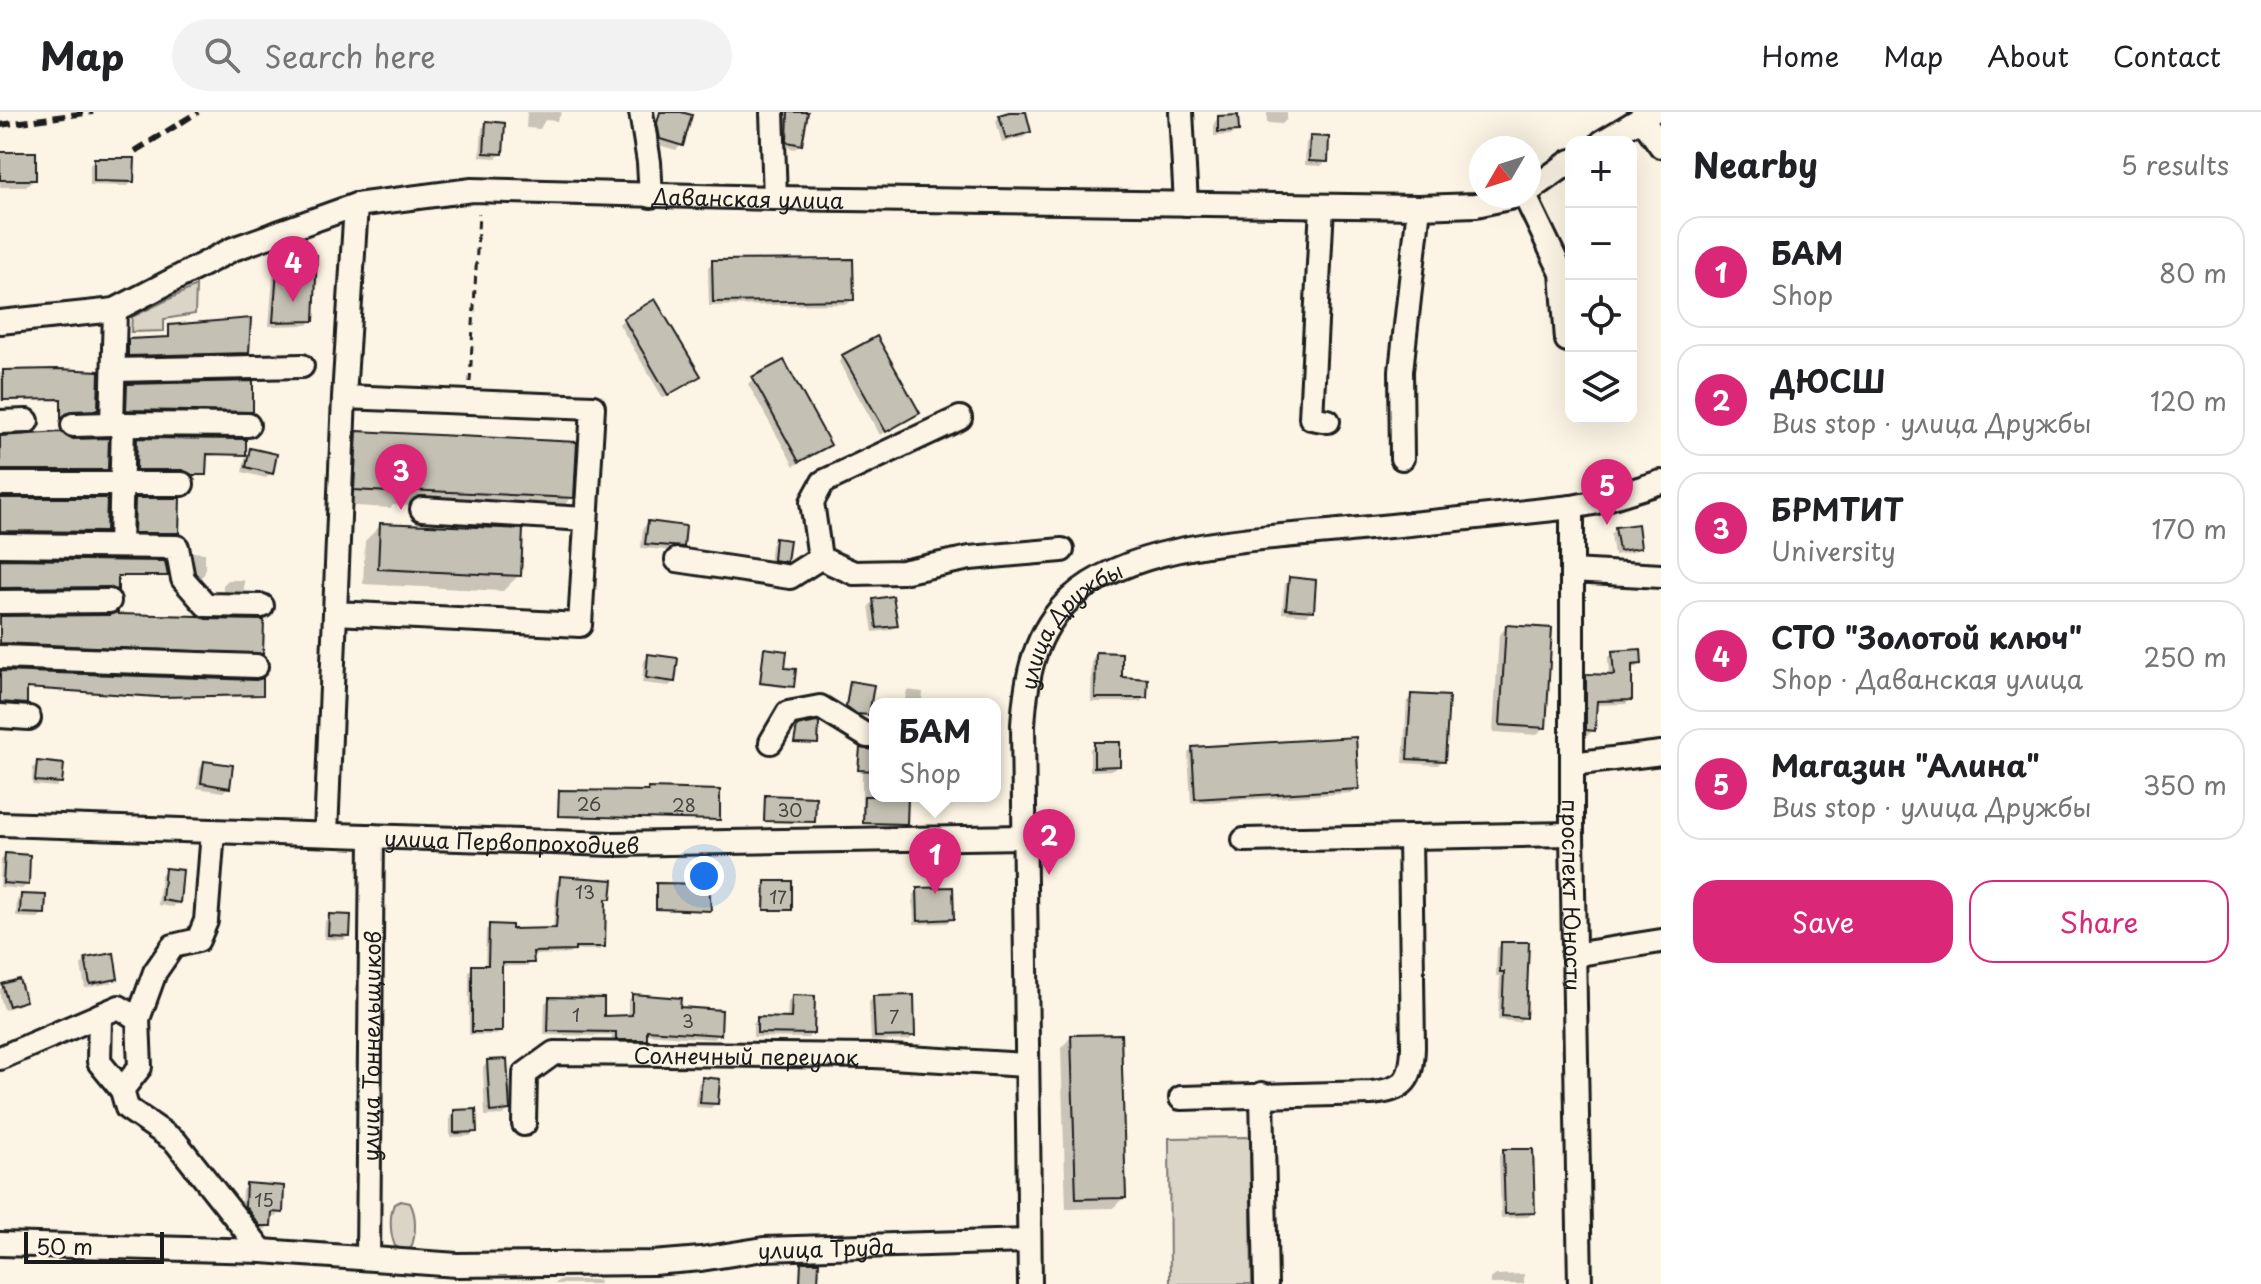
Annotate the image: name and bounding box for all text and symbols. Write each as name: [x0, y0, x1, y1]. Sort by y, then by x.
search box: [172, 19, 732, 91]
text: Map: [40, 27, 124, 84]
icon: search: [200, 33, 244, 77]
text: Search here: [264, 33, 436, 78]
text: Home: [1761, 34, 1839, 77]
text: Map: [1883, 34, 1943, 77]
text: About: [1987, 34, 2069, 77]
text: Contact: [2113, 34, 2221, 77]
north arrow: [1469, 136, 1541, 208]
map controls: [1565, 136, 1637, 424]
button: +: [1565, 136, 1637, 208]
text: Nearby: [1693, 138, 1818, 190]
text: 5 results: [2121, 145, 2229, 184]
street label: Даванская улица: [650, 178, 844, 215]
button: −: [1565, 208, 1637, 280]
text: БАМ: [1771, 230, 1843, 275]
pin: 4: [267, 236, 319, 302]
text: 1: [1715, 253, 1727, 292]
text: 80 m: [2159, 253, 2227, 292]
text: Shop: [1771, 275, 1833, 314]
button: locate: [1565, 280, 1637, 352]
button: layers: [1565, 352, 1637, 424]
text: ДЮСШ: [1771, 358, 1886, 403]
text: 2: [1712, 381, 1730, 420]
text: 120 m: [2150, 381, 2227, 420]
text: Bus stop · улица Дружбы: [1771, 403, 2091, 442]
pin: 3: [375, 444, 427, 510]
pin: 5: [1581, 459, 1633, 525]
text: БРМТИТ: [1771, 486, 1904, 531]
text: 3: [1712, 509, 1730, 548]
text: 170 m: [2152, 509, 2227, 548]
text: University: [1771, 531, 1896, 570]
street label: улица Дружбы: [1010, 553, 1128, 692]
text: СТО "Золотой ключ": [1771, 614, 2082, 659]
text: 4: [1712, 637, 1730, 676]
text: 250 m: [2143, 637, 2227, 676]
text: Shop · Даванская улица: [1771, 659, 2083, 698]
popup: [869, 698, 1001, 802]
text: БАМ: [899, 708, 971, 753]
text: Магазин "Алина": [1771, 742, 2040, 787]
text: Shop: [899, 753, 961, 792]
text: 5: [1713, 765, 1729, 804]
text: 350 m: [2143, 765, 2227, 804]
text: Bus stop · улица Дружбы: [1771, 787, 2091, 826]
house number: 26: [577, 790, 601, 817]
house number: 28: [672, 791, 696, 818]
house number: 30: [777, 796, 803, 823]
street label: проспект Юности: [1556, 799, 1591, 991]
pin: 2: [1023, 809, 1075, 875]
street label: улица Первопроходцев: [384, 820, 640, 861]
pin: 1: [909, 828, 961, 894]
your location: [684, 856, 724, 896]
house number: 13: [575, 878, 595, 905]
button: Save: [1693, 880, 1953, 963]
button: Share: [1969, 880, 2229, 963]
house number: 17: [769, 883, 787, 910]
street label: улица Тоннельщиков: [352, 930, 388, 1162]
house number: 1: [572, 1001, 580, 1028]
house number: 7: [889, 1003, 899, 1030]
house number: 3: [682, 1007, 694, 1034]
street label: Солнечный переулок: [633, 1037, 860, 1072]
house number: 15: [254, 1186, 274, 1213]
scale bar: [24, 1228, 164, 1264]
text: 50 m: [36, 1229, 93, 1262]
street label: улица Труда: [757, 1229, 896, 1266]

